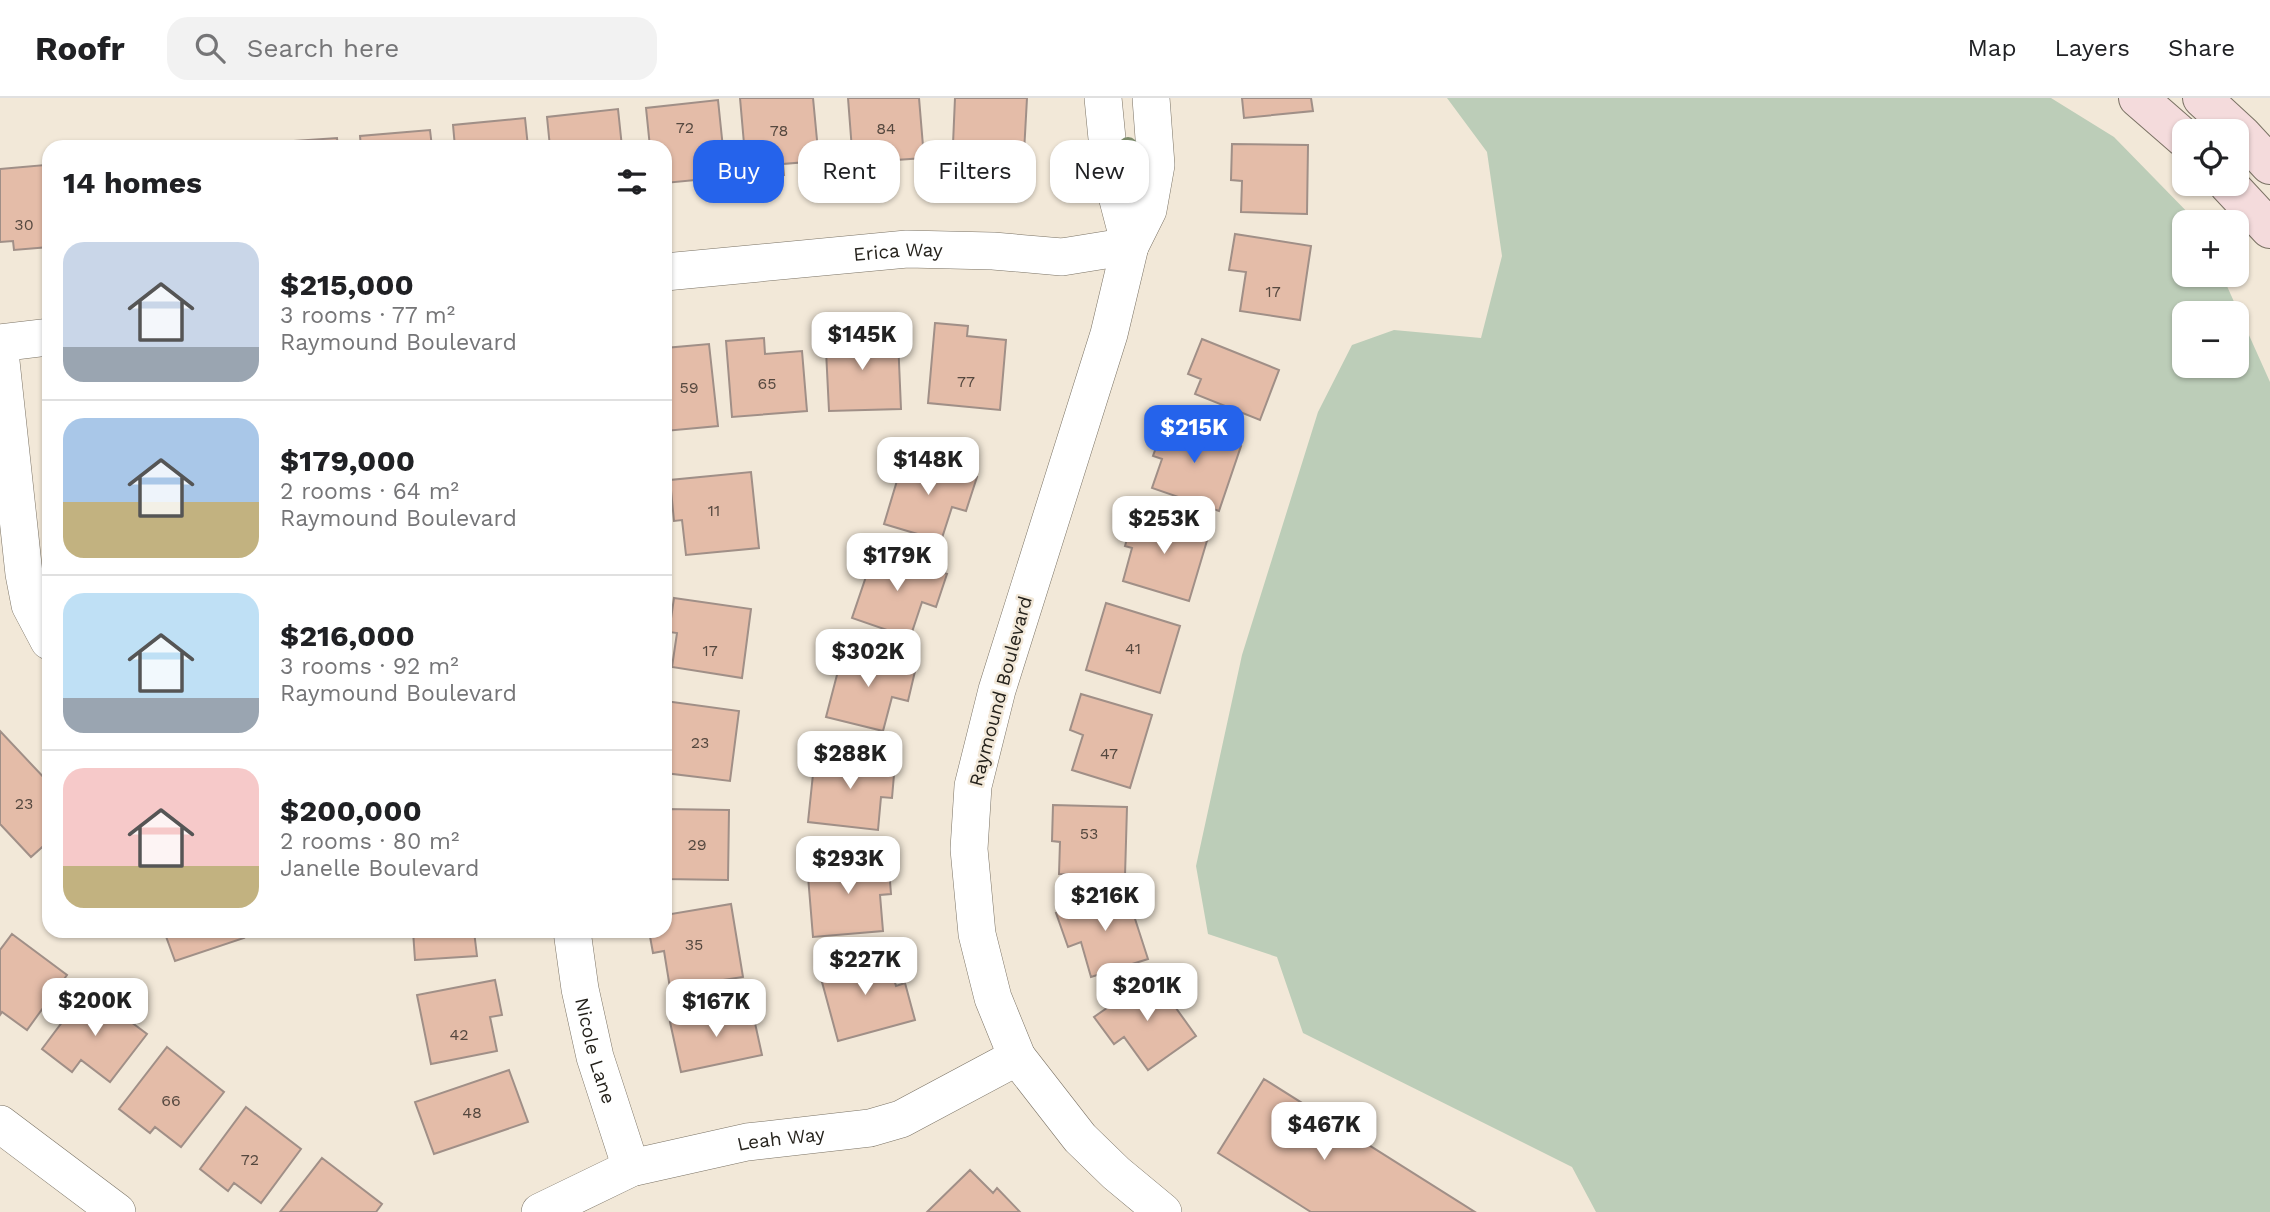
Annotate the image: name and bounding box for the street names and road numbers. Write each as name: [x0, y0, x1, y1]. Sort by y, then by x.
street label: Erica Way: [852, 238, 943, 266]
street label: Raymound Boulevard: [964, 594, 1037, 789]
street label: Nicole Lane: [570, 995, 620, 1107]
street label: Leah Way: [735, 1122, 826, 1156]

